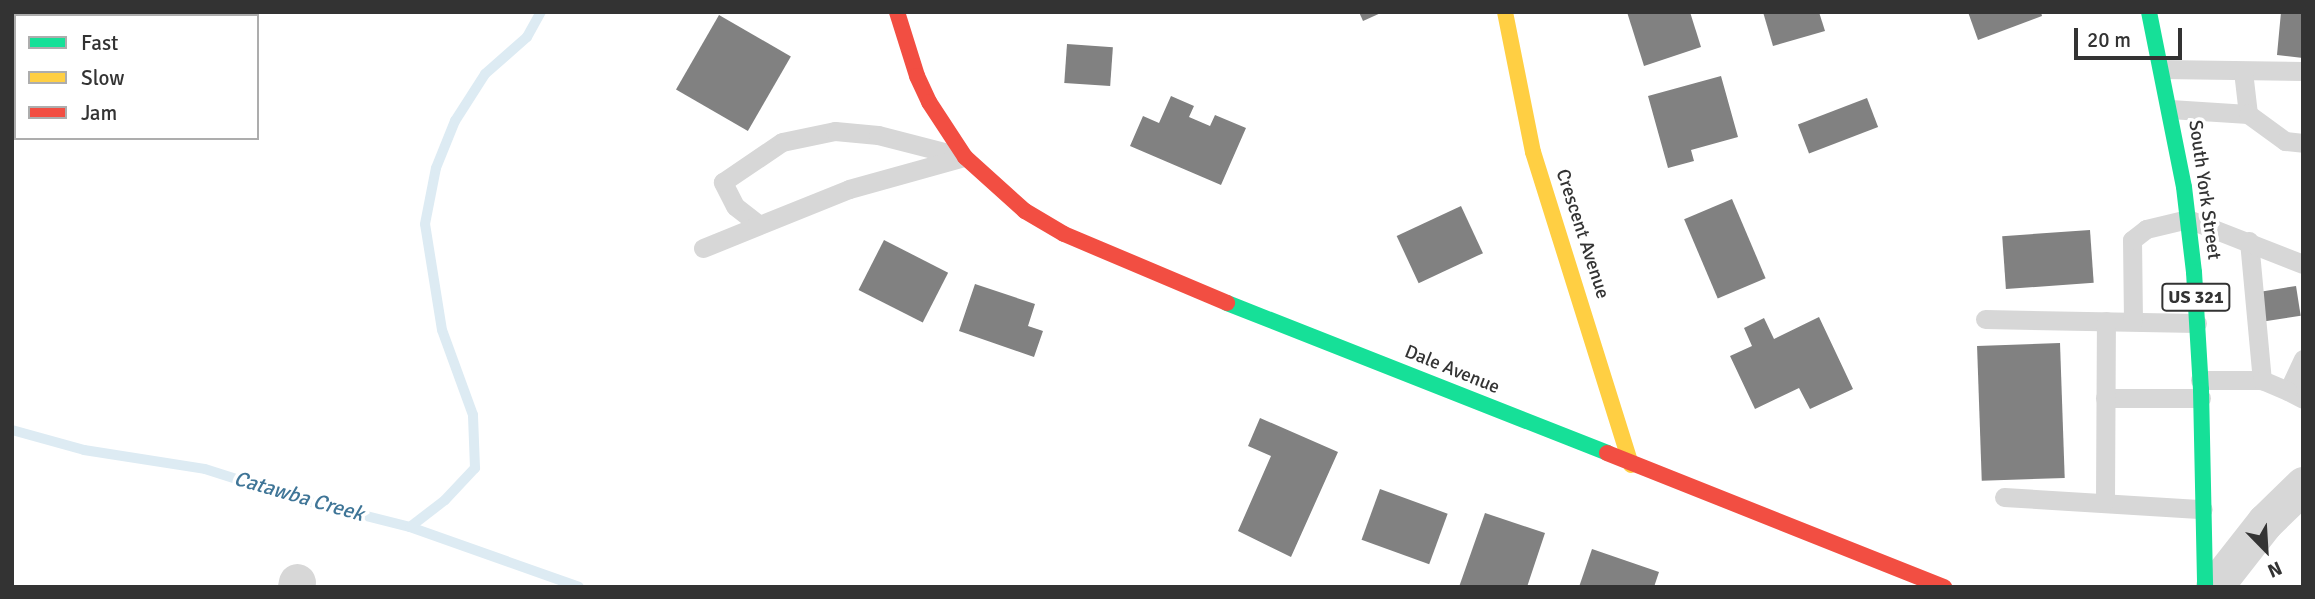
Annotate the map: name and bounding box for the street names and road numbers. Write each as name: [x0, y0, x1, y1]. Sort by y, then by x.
street label: South York Street: [2183, 119, 2225, 261]
street label: Crescent Avenue: [1550, 166, 1614, 302]
road number: US 321: [2161, 282, 2231, 312]
street label: Dale Avenue: [1401, 341, 1503, 399]

